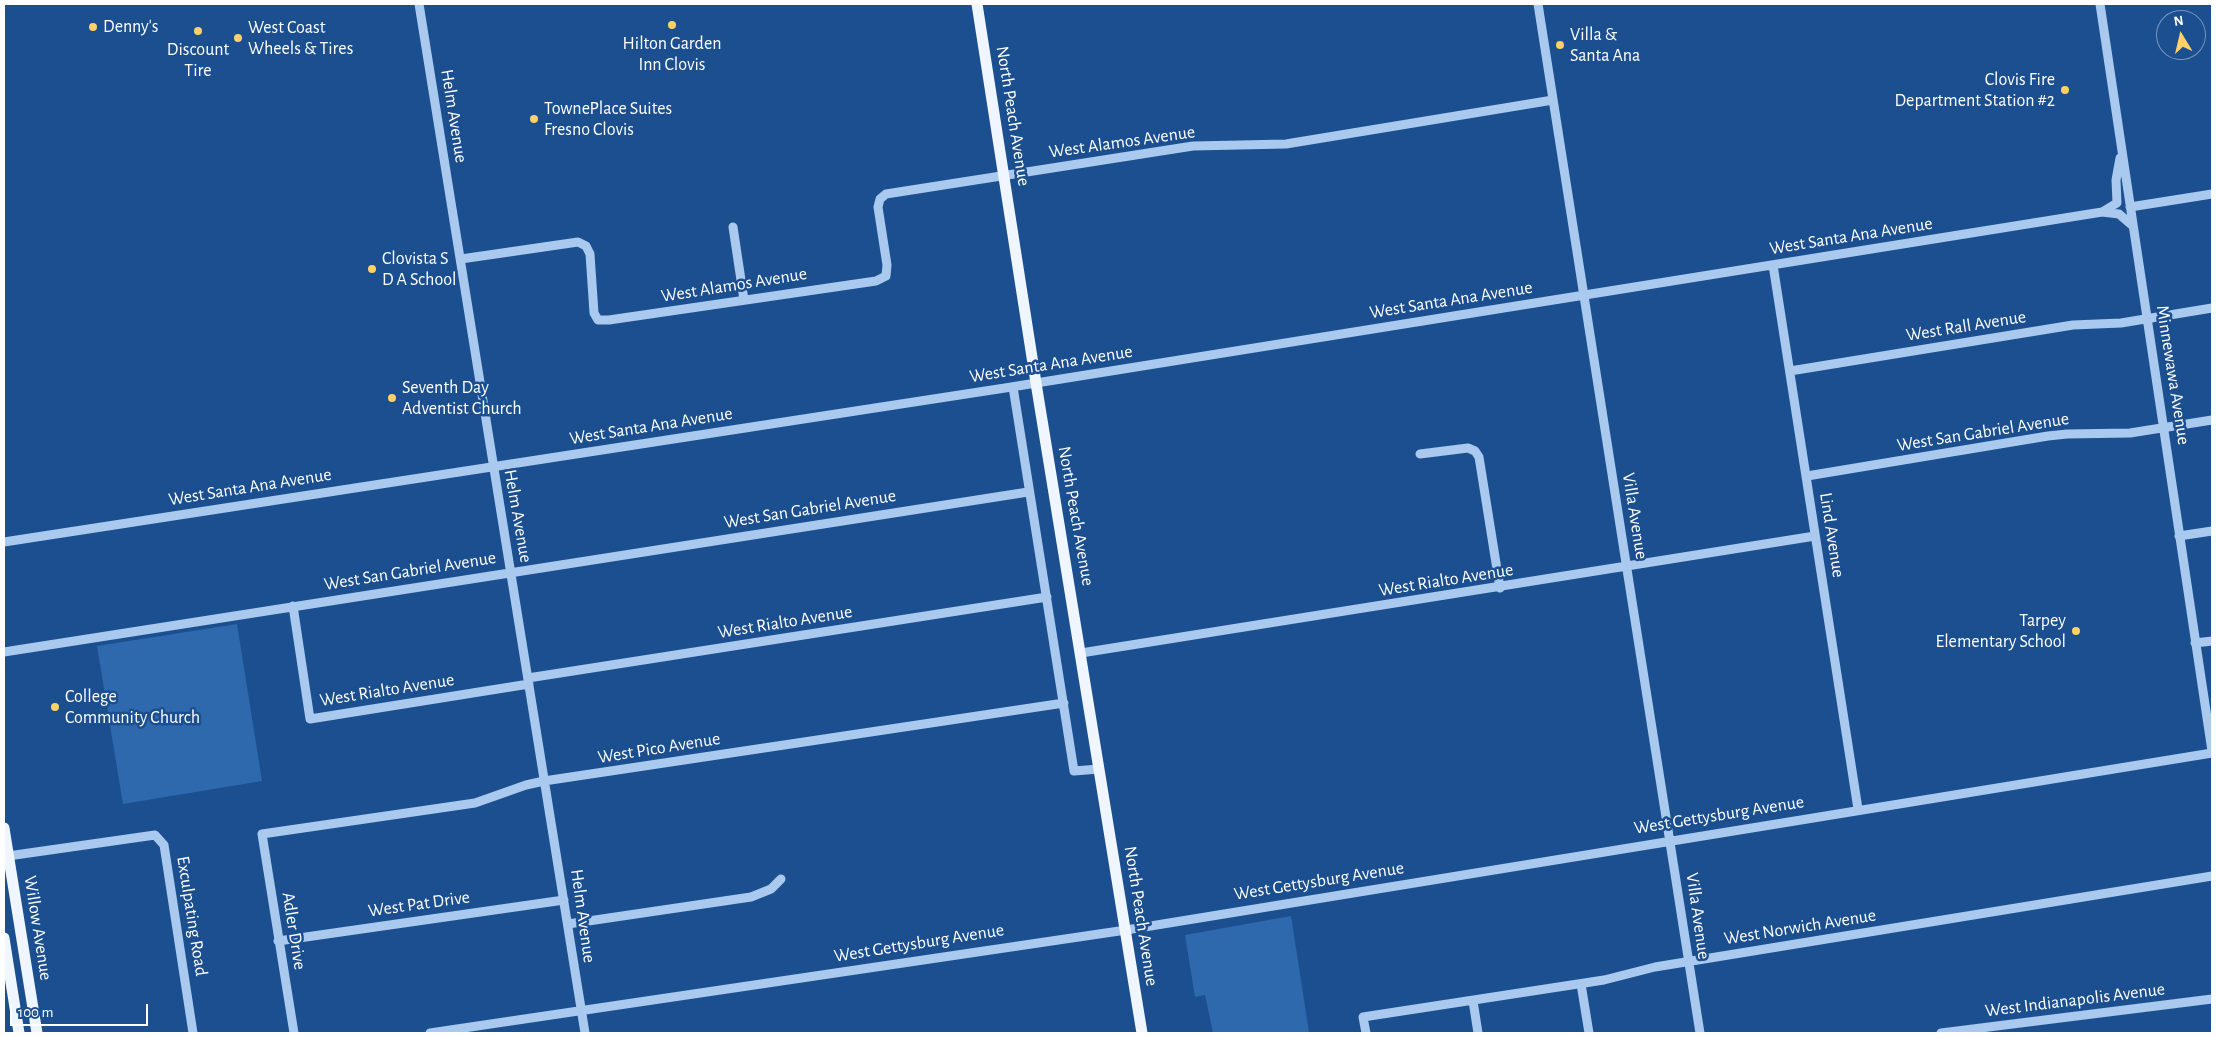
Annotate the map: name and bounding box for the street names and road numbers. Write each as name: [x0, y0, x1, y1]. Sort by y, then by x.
street label: North Peach Avenue: [991, 44, 1035, 188]
street label: Helm Avenue: [436, 68, 472, 164]
street label: West Alamos Avenue: [1048, 121, 1196, 163]
street label: West Santa Ana Avenue: [1768, 212, 1934, 260]
street label: West Alamos Avenue: [660, 263, 808, 307]
street label: West Santa Ana Avenue: [1368, 276, 1534, 324]
street label: Minnewawa Avenue: [2151, 304, 2195, 446]
street label: West Rall Avenue: [1904, 306, 2028, 346]
street label: West Santa Ana Avenue: [968, 340, 1134, 388]
street label: West Santa Ana Avenue: [568, 402, 734, 450]
street label: West San Gabriel Avenue: [1895, 408, 2071, 456]
street label: North Peach Avenue: [1053, 444, 1099, 588]
street label: West Santa Ana Avenue: [167, 463, 333, 511]
street label: Helm Avenue: [499, 468, 537, 564]
street label: Villa Avenue: [1618, 471, 1652, 561]
street label: West San Gabriel Avenue: [722, 485, 898, 533]
street label: Lind Avenue: [1815, 491, 1849, 579]
street label: West San Gabriel Avenue: [322, 547, 498, 595]
street label: West Rialto Avenue: [1377, 559, 1515, 601]
street label: West Rialto Avenue: [716, 601, 854, 643]
street label: West Rialto Avenue: [318, 669, 456, 711]
street label: West Pico Avenue: [596, 728, 722, 768]
street label: West Gettysburg Avenue: [1632, 791, 1806, 839]
street label: North Peach Avenue: [1119, 844, 1163, 988]
street label: Exculpating Road: [172, 854, 212, 978]
street label: West Gettysburg Avenue: [1232, 857, 1406, 905]
street label: Helm Avenue: [566, 868, 600, 964]
street label: Villa Avenue: [1681, 871, 1715, 961]
street label: Willow Avenue: [19, 874, 57, 982]
street label: West Pat Drive: [367, 886, 471, 922]
street label: Adler Drive: [277, 891, 311, 971]
street label: West Norwich Avenue: [1722, 904, 1878, 950]
street label: West Gettysburg Avenue: [832, 919, 1006, 967]
street label: West Indianapolis Avenue: [1984, 978, 2166, 1022]

